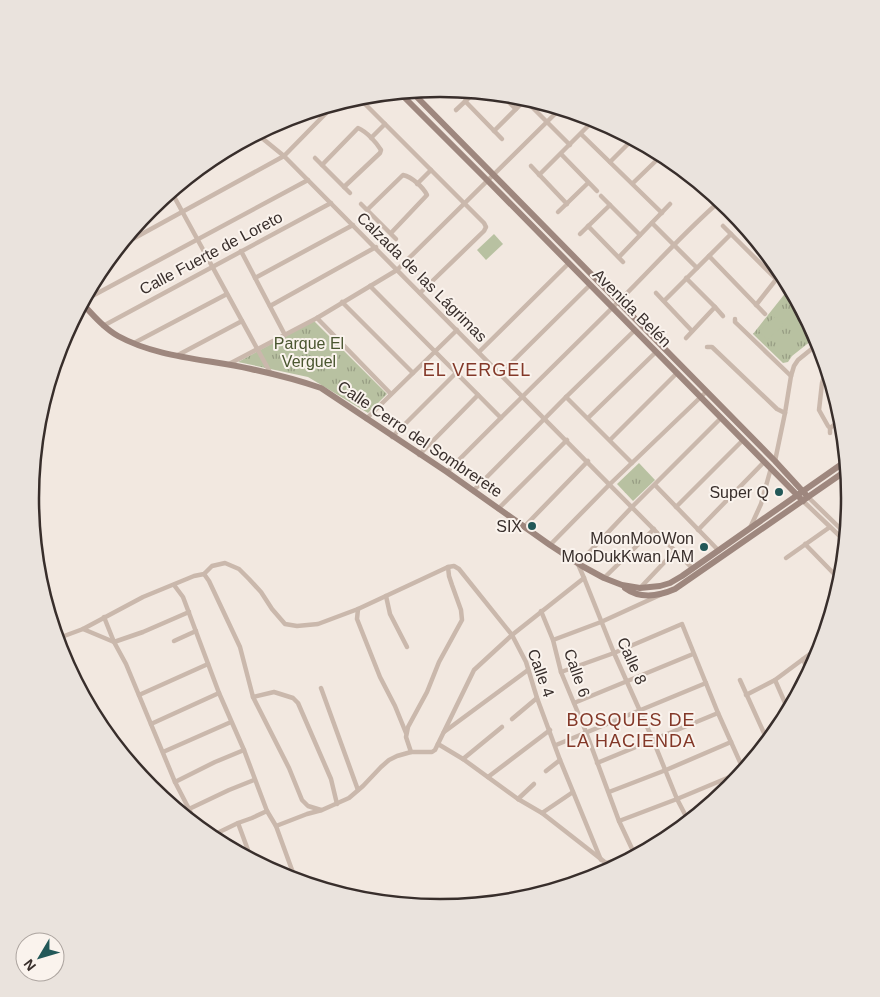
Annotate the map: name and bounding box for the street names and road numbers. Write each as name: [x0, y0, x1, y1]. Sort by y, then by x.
street label: Calle Fuerte de Loreto: [137, 208, 285, 298]
street label: Calzada de las Lágrimas: [354, 209, 490, 345]
street label: Avenida Belén: [590, 266, 674, 350]
street label: Calle Cerro del Sombrerete: [335, 378, 506, 501]
street label: Calle 8: [614, 635, 650, 687]
street label: Calle 4: [524, 647, 558, 699]
street label: Calle 6: [561, 647, 593, 699]

